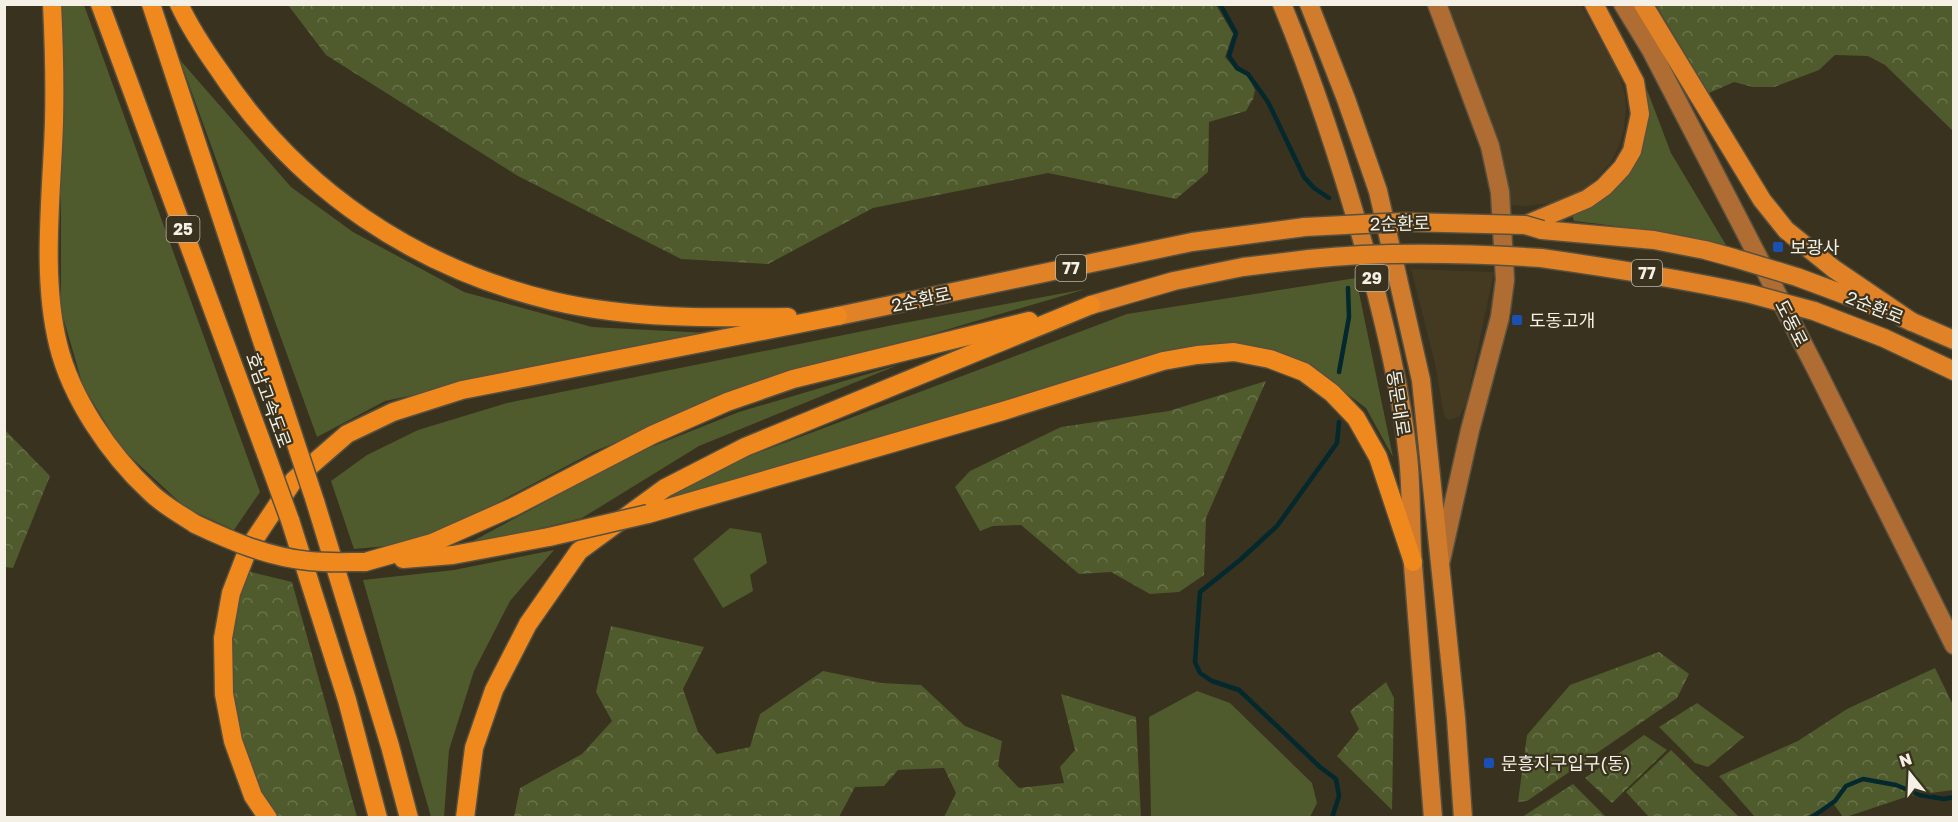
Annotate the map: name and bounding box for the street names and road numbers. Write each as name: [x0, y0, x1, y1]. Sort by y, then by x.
street label: 2순환로: [1370, 211, 1430, 235]
road number: 25: [166, 216, 200, 242]
road number: 77: [1056, 255, 1086, 281]
road number: 77: [1632, 260, 1662, 286]
road number: 29: [1356, 265, 1388, 291]
street label: 2순환로: [889, 282, 953, 316]
street label: 2순환로: [1843, 286, 1907, 328]
street label: 도동로: [1771, 296, 1813, 350]
street label: 호남고속도로: [242, 350, 296, 450]
street label: 동문대로: [1383, 369, 1415, 437]

